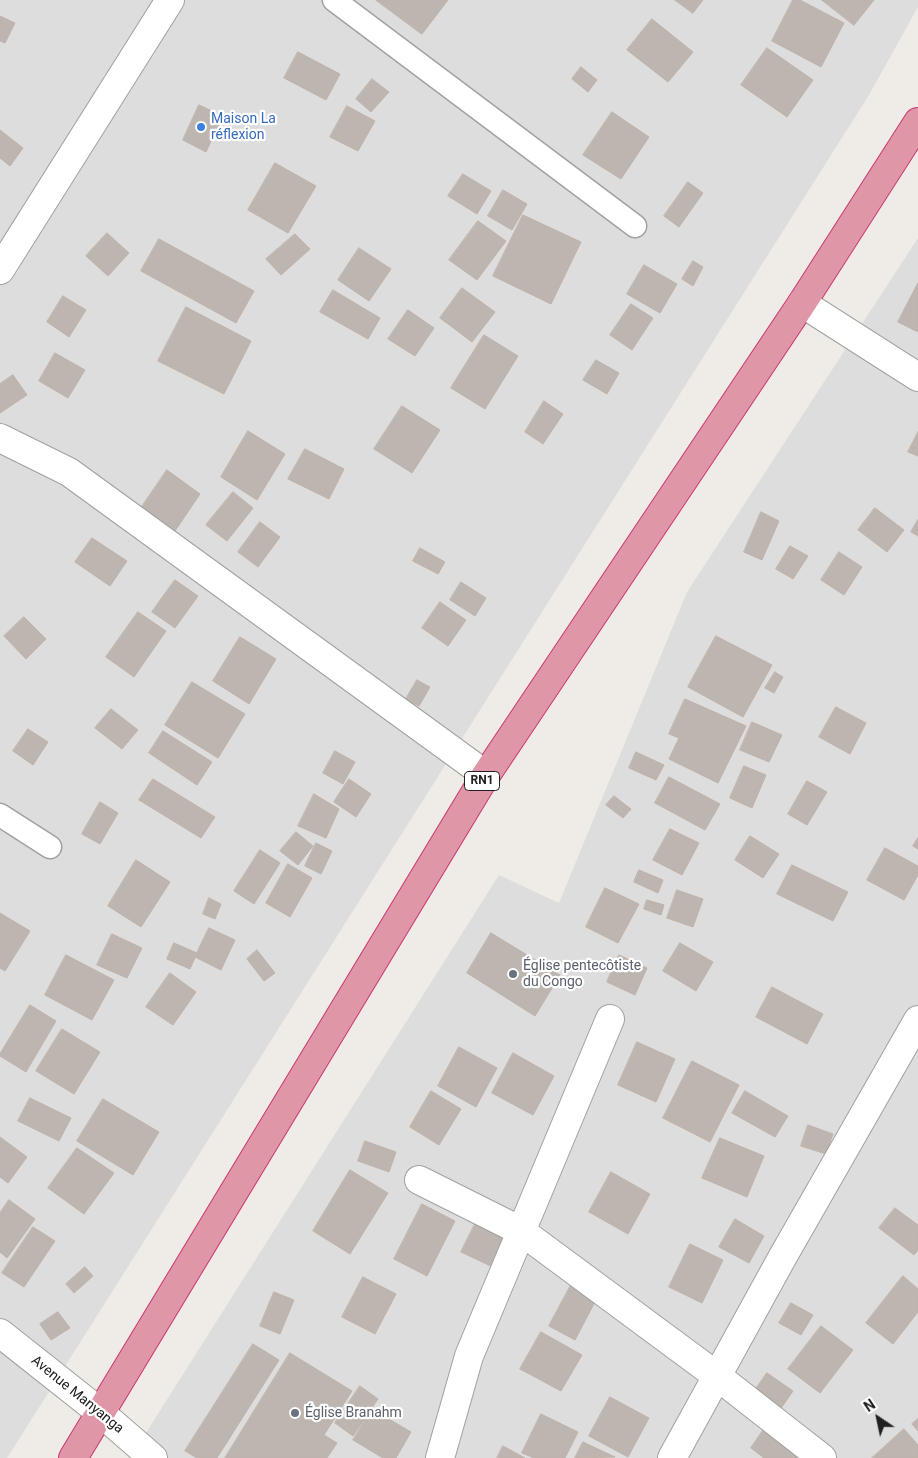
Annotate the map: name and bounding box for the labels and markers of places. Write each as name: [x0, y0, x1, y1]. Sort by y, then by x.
place label: Maison La réflexion: [211, 111, 276, 144]
marker: Maison La réflexion: [195, 121, 207, 133]
place label: Église pentecôtiste du Congo: [523, 958, 641, 990]
marker: Église pentecôtiste du Congo: [507, 968, 519, 980]
place label: Église Branahm: [305, 1405, 402, 1421]
marker: Église Branahm: [289, 1407, 301, 1419]

